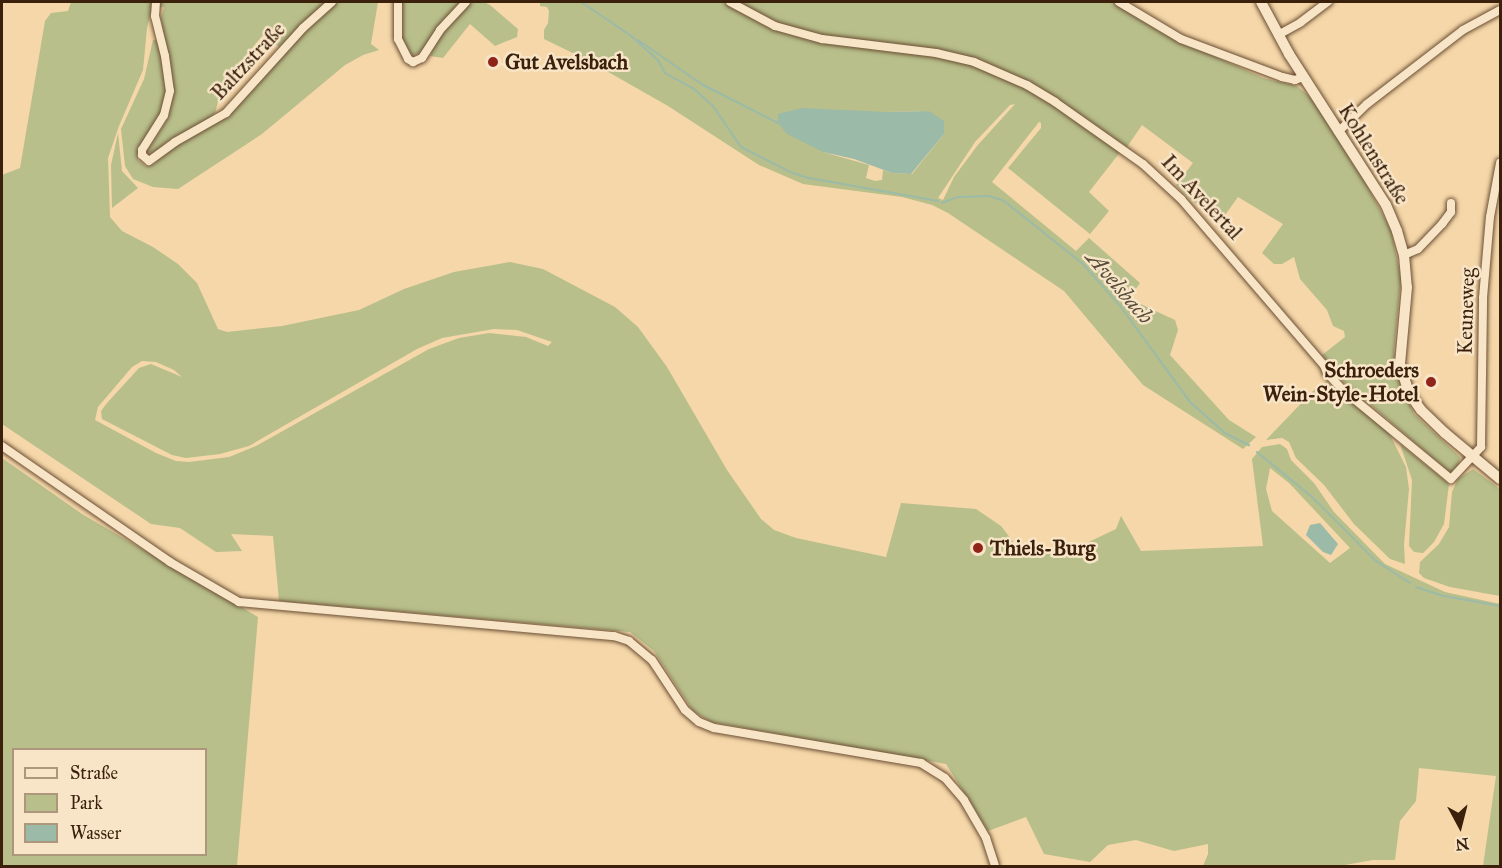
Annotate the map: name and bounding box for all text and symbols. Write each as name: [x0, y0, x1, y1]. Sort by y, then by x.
street label: Baltzstraße: [206, 17, 290, 105]
place label: Gut Avelsbach: [505, 49, 628, 75]
marker: Gut Avelsbach: [486, 55, 500, 69]
street label: Kohlenstraße: [1333, 99, 1415, 209]
street label: Im Avelertal: [1156, 149, 1248, 245]
water label: Avelsbach: [1081, 245, 1159, 329]
street label: Keuneweg: [1452, 267, 1480, 355]
place label: Schroeders Wein-Style-Hotel: [1263, 357, 1419, 407]
marker: Schroeders Wein-Style-Hotel: [1424, 375, 1438, 389]
place label: Thiels-Burg: [990, 535, 1095, 561]
marker: Thiels-Burg: [971, 541, 985, 555]
legend: [12, 748, 207, 856]
text: Straße: [70, 762, 118, 784]
text: Park: [70, 792, 103, 814]
north arrow: [1430, 796, 1490, 856]
text: Wasser: [70, 822, 121, 844]
text: N: [1454, 834, 1470, 855]

